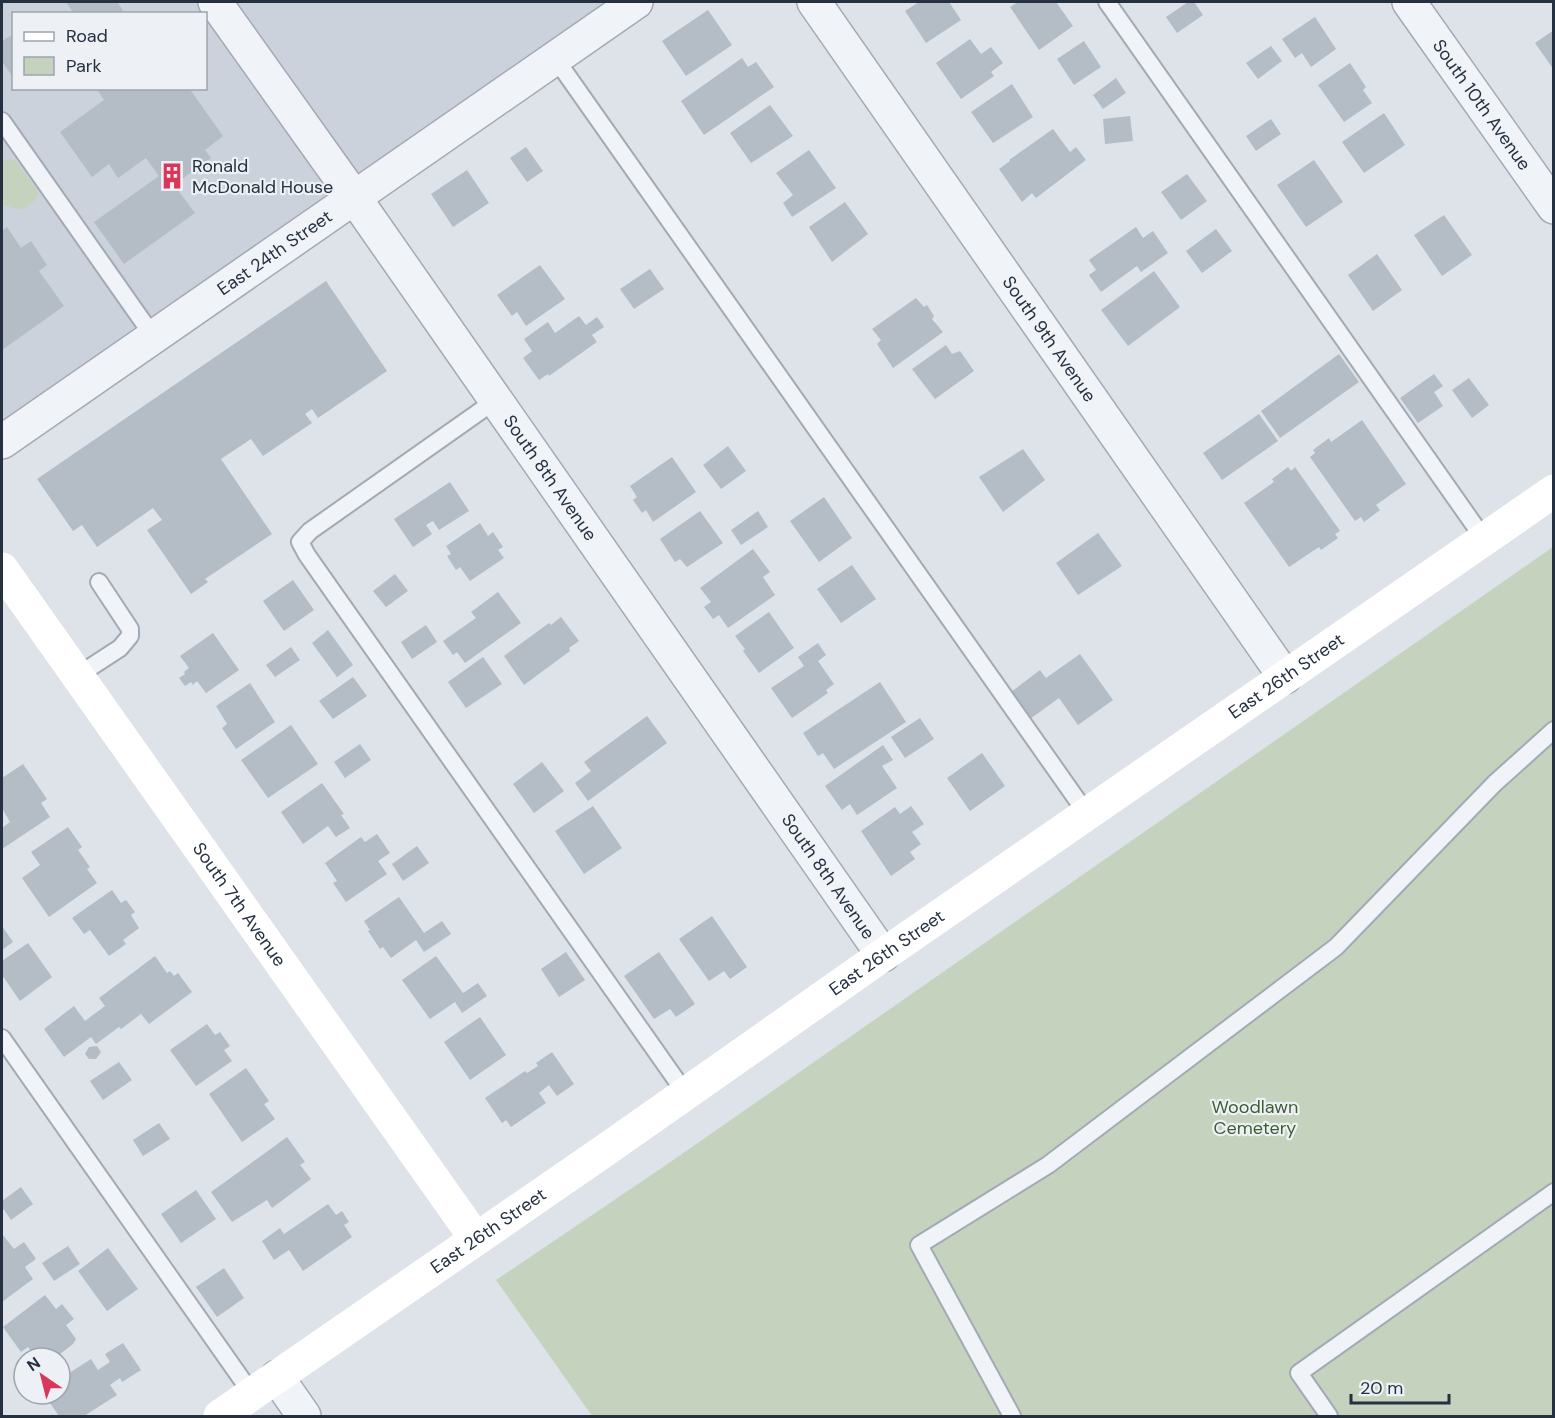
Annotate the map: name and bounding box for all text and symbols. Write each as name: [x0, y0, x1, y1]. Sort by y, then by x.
legend: [12, 12, 207, 90]
text: Road: [66, 24, 108, 48]
street label: South 10th Avenue: [1427, 35, 1536, 175]
text: Park: [66, 54, 102, 78]
place label: Ronald McDonald House: [192, 154, 333, 199]
building icon: Ronald McDonald House: [157, 161, 187, 191]
street label: East 24th Street: [213, 204, 337, 301]
street label: South 9th Avenue: [997, 271, 1102, 407]
street label: South 8th Avenue: [498, 410, 602, 545]
street label: East 26th Street: [1224, 628, 1349, 724]
street label: South 8th Avenue: [776, 809, 880, 944]
street label: South 7th Avenue: [187, 838, 292, 971]
street label: East 26th Street: [824, 904, 949, 1001]
park label: Woodlawn Cemetery: [1212, 1095, 1298, 1140]
street label: East 26th Street: [426, 1182, 551, 1279]
north arrow: [12, 1346, 72, 1406]
text: N: [23, 1352, 44, 1376]
scale bar: [1351, 1367, 1448, 1405]
text: 20 m: [1360, 1376, 1403, 1400]

